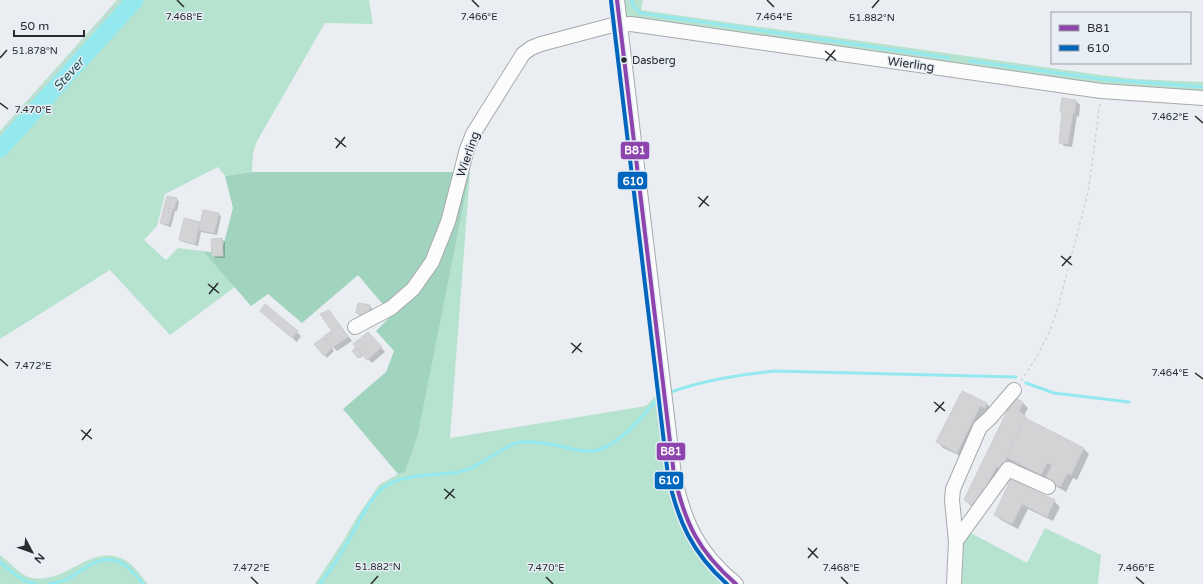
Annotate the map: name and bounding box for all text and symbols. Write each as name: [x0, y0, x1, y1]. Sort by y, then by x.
text: 7.468°E: [165, 11, 203, 23]
text: 7.466°E: [460, 11, 498, 23]
text: 7.464°E: [755, 11, 793, 23]
scale bar: [14, 12, 84, 38]
text: 51.882°N: [849, 12, 895, 24]
legend: [1051, 12, 1191, 64]
text: 50 m: [20, 19, 49, 33]
text: B81: [1087, 21, 1110, 35]
text: 610: [1087, 41, 1110, 55]
text: 51.878°N: [12, 45, 58, 57]
water label: Stever: [50, 53, 89, 95]
place label: Dasberg: [632, 54, 676, 67]
street label: Wierling: [887, 54, 935, 74]
marker: Dasberg: [619, 55, 629, 65]
text: 7.470°E: [14, 104, 52, 116]
text: 7.462°E: [1151, 111, 1189, 123]
street label: Wierling: [454, 129, 482, 179]
line badge: B81: [620, 141, 650, 160]
text: B81: [624, 144, 646, 157]
line badge: 610: [617, 171, 648, 190]
text: 610: [623, 175, 643, 188]
text: 7.472°E: [14, 360, 52, 372]
text: 7.464°E: [1151, 367, 1189, 379]
line badge: B81: [656, 442, 686, 461]
text: B81: [660, 445, 682, 458]
line badge: 610: [654, 471, 684, 490]
text: 610: [659, 474, 679, 487]
north arrow: [12, 532, 52, 572]
text: N: [31, 551, 47, 566]
text: 51.882°N: [355, 561, 401, 573]
text: 7.472°E: [232, 562, 270, 574]
text: 7.470°E: [527, 562, 565, 574]
text: 7.468°E: [822, 562, 860, 574]
text: 7.466°E: [1117, 562, 1155, 574]

